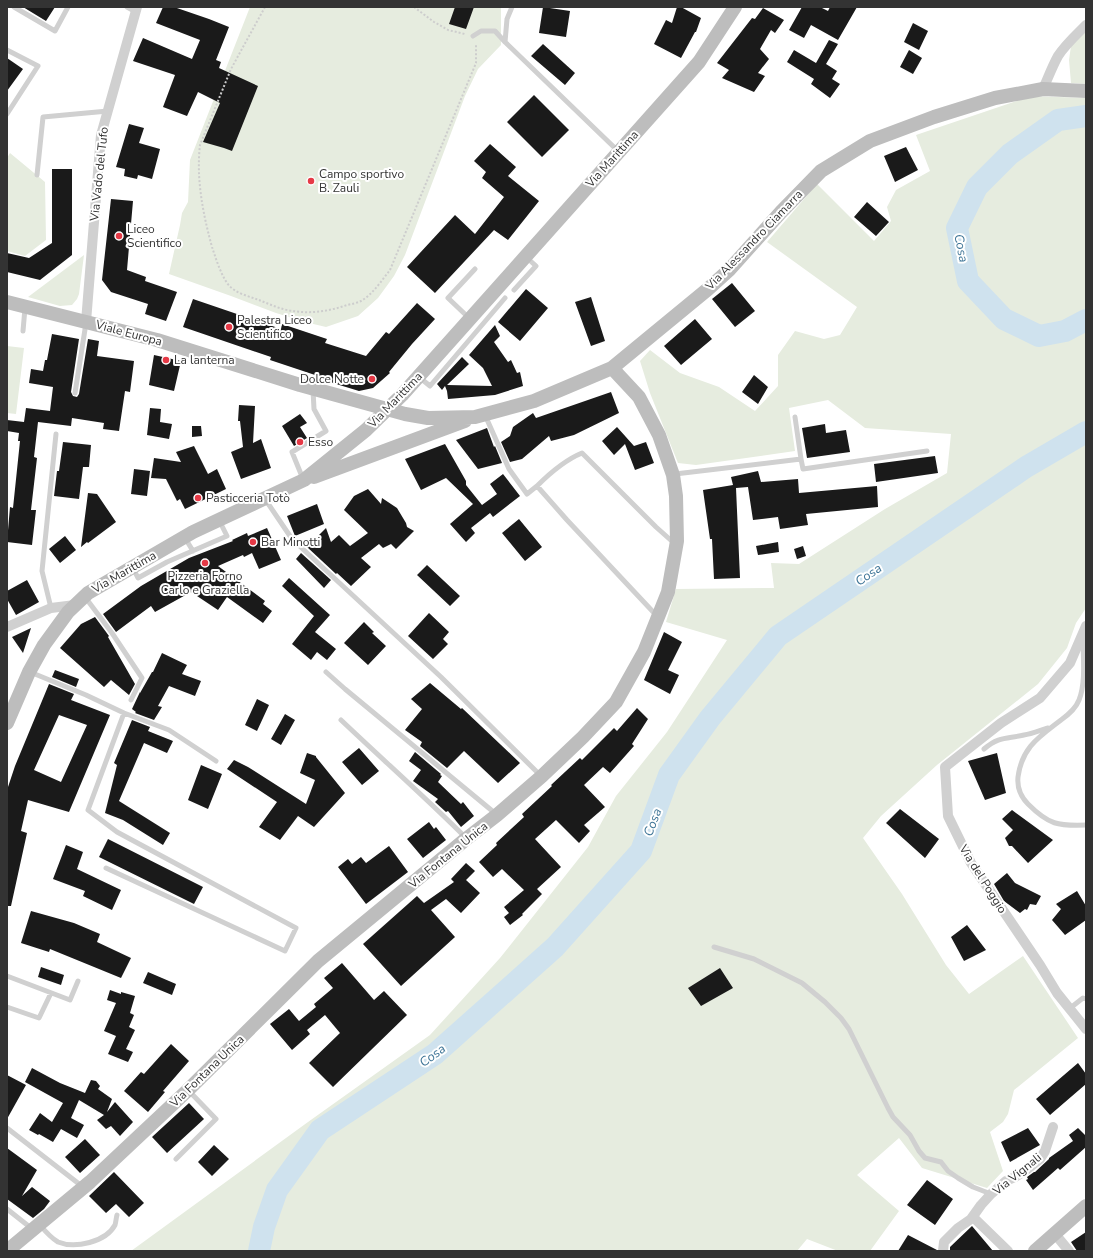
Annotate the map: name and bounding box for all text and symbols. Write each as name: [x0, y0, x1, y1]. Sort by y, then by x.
street label: Via Vado del Tufo: [86, 126, 112, 223]
street label: Via Marittima: [581, 127, 642, 192]
place label: Campo sportivo B. Zauli: [319, 166, 404, 196]
marker: Campo sportivo B. Zauli: [306, 176, 316, 186]
street label: Via Alessandro Ciamarra: [701, 186, 806, 294]
place label: Liceo Scientifico: [127, 221, 182, 251]
marker: Liceo Scientifico: [114, 231, 124, 241]
water label: Cosa: [949, 232, 973, 264]
place label: Palestra Liceo Scientifico: [237, 312, 312, 342]
street label: Viale Europa: [93, 316, 164, 350]
marker: Palestra Liceo Scientifico: [224, 322, 234, 332]
place label: La lanterna: [174, 352, 235, 368]
marker: La lanterna: [161, 355, 171, 365]
street label: Via Marittima: [364, 369, 426, 432]
place label: Dolce Notte: [300, 371, 364, 387]
marker: Dolce Notte: [367, 374, 377, 384]
place label: Esso: [308, 434, 333, 450]
marker: Esso: [295, 437, 305, 447]
place label: Pasticceria Totò: [206, 490, 290, 506]
marker: Pasticceria Totò: [193, 493, 203, 503]
place label: Bar Minotti: [261, 534, 320, 550]
marker: Bar Minotti: [248, 537, 258, 547]
street label: Via Marittima: [88, 547, 159, 597]
marker: Pizzeria Forno Carlo e Graziella: [200, 558, 210, 568]
water label: Cosa: [852, 559, 886, 590]
place label: Pizzeria Forno Carlo e Graziella: [161, 568, 249, 598]
water label: Cosa: [639, 806, 667, 839]
street label: Via Fontana Unica: [404, 818, 491, 892]
street label: Via del Poggio: [955, 841, 1011, 917]
street label: Via Fontana Unica: [166, 1031, 248, 1111]
water label: Cosa: [416, 1040, 450, 1072]
street label: Via Vignali: [989, 1150, 1045, 1199]

